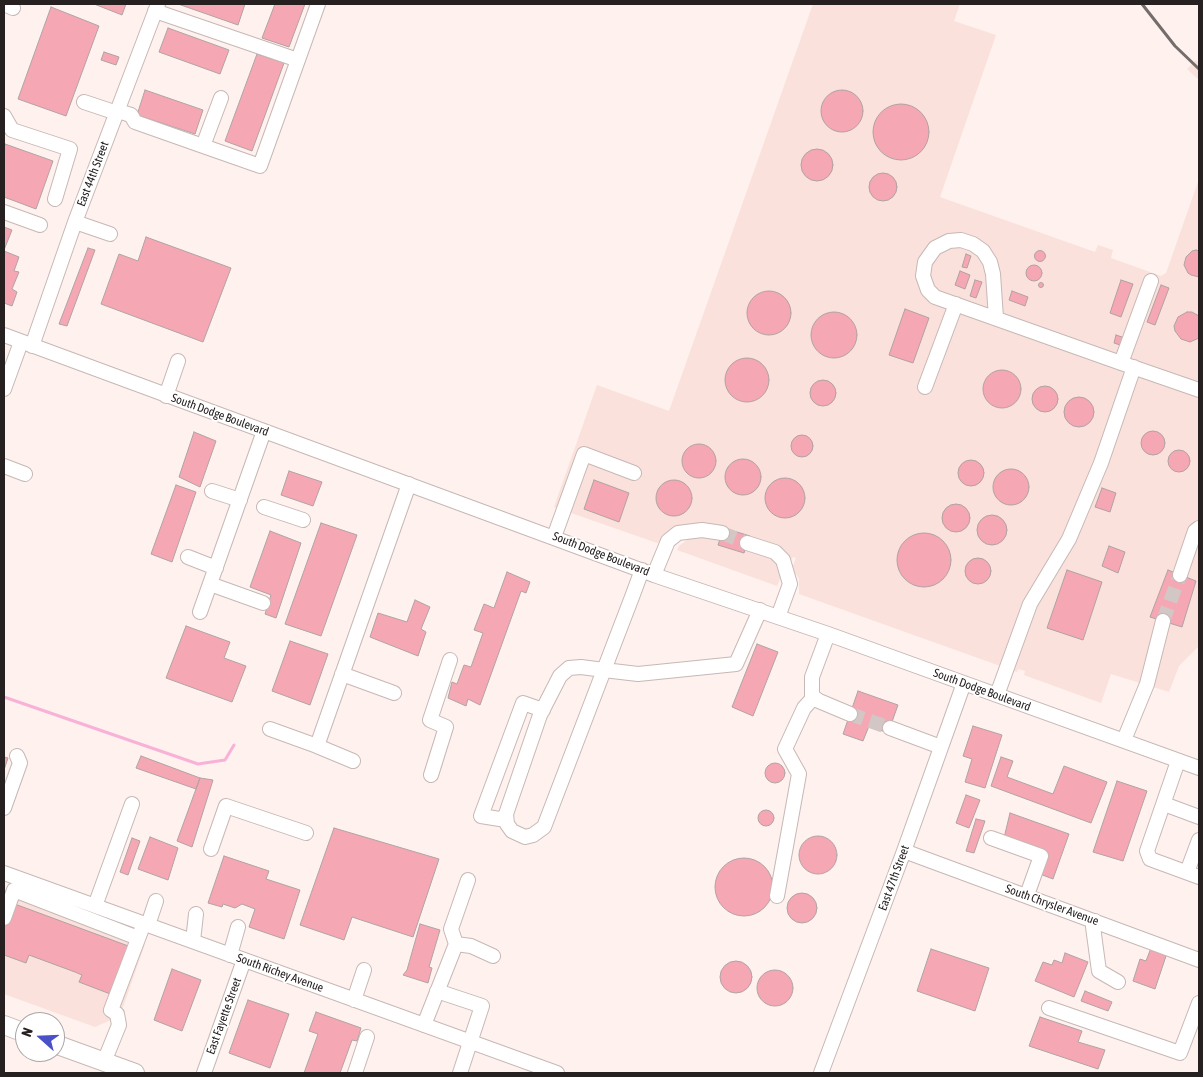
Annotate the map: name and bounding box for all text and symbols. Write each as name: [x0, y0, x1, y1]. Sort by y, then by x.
street label: East 44th Street: [74, 139, 112, 209]
street label: South Dodge Boulevard: [169, 391, 271, 439]
street label: South Dodge Boulevard: [551, 529, 651, 579]
street label: South Dodge Boulevard: [931, 666, 1033, 714]
street label: East 47th Street: [876, 843, 912, 913]
street label: South Chrysler Avenue: [1003, 881, 1101, 929]
street label: South Richey Avenue: [235, 951, 325, 995]
street label: East Fayette Street: [203, 976, 245, 1056]
north arrow: [15, 1012, 65, 1062]
text: N: [18, 1026, 36, 1039]

